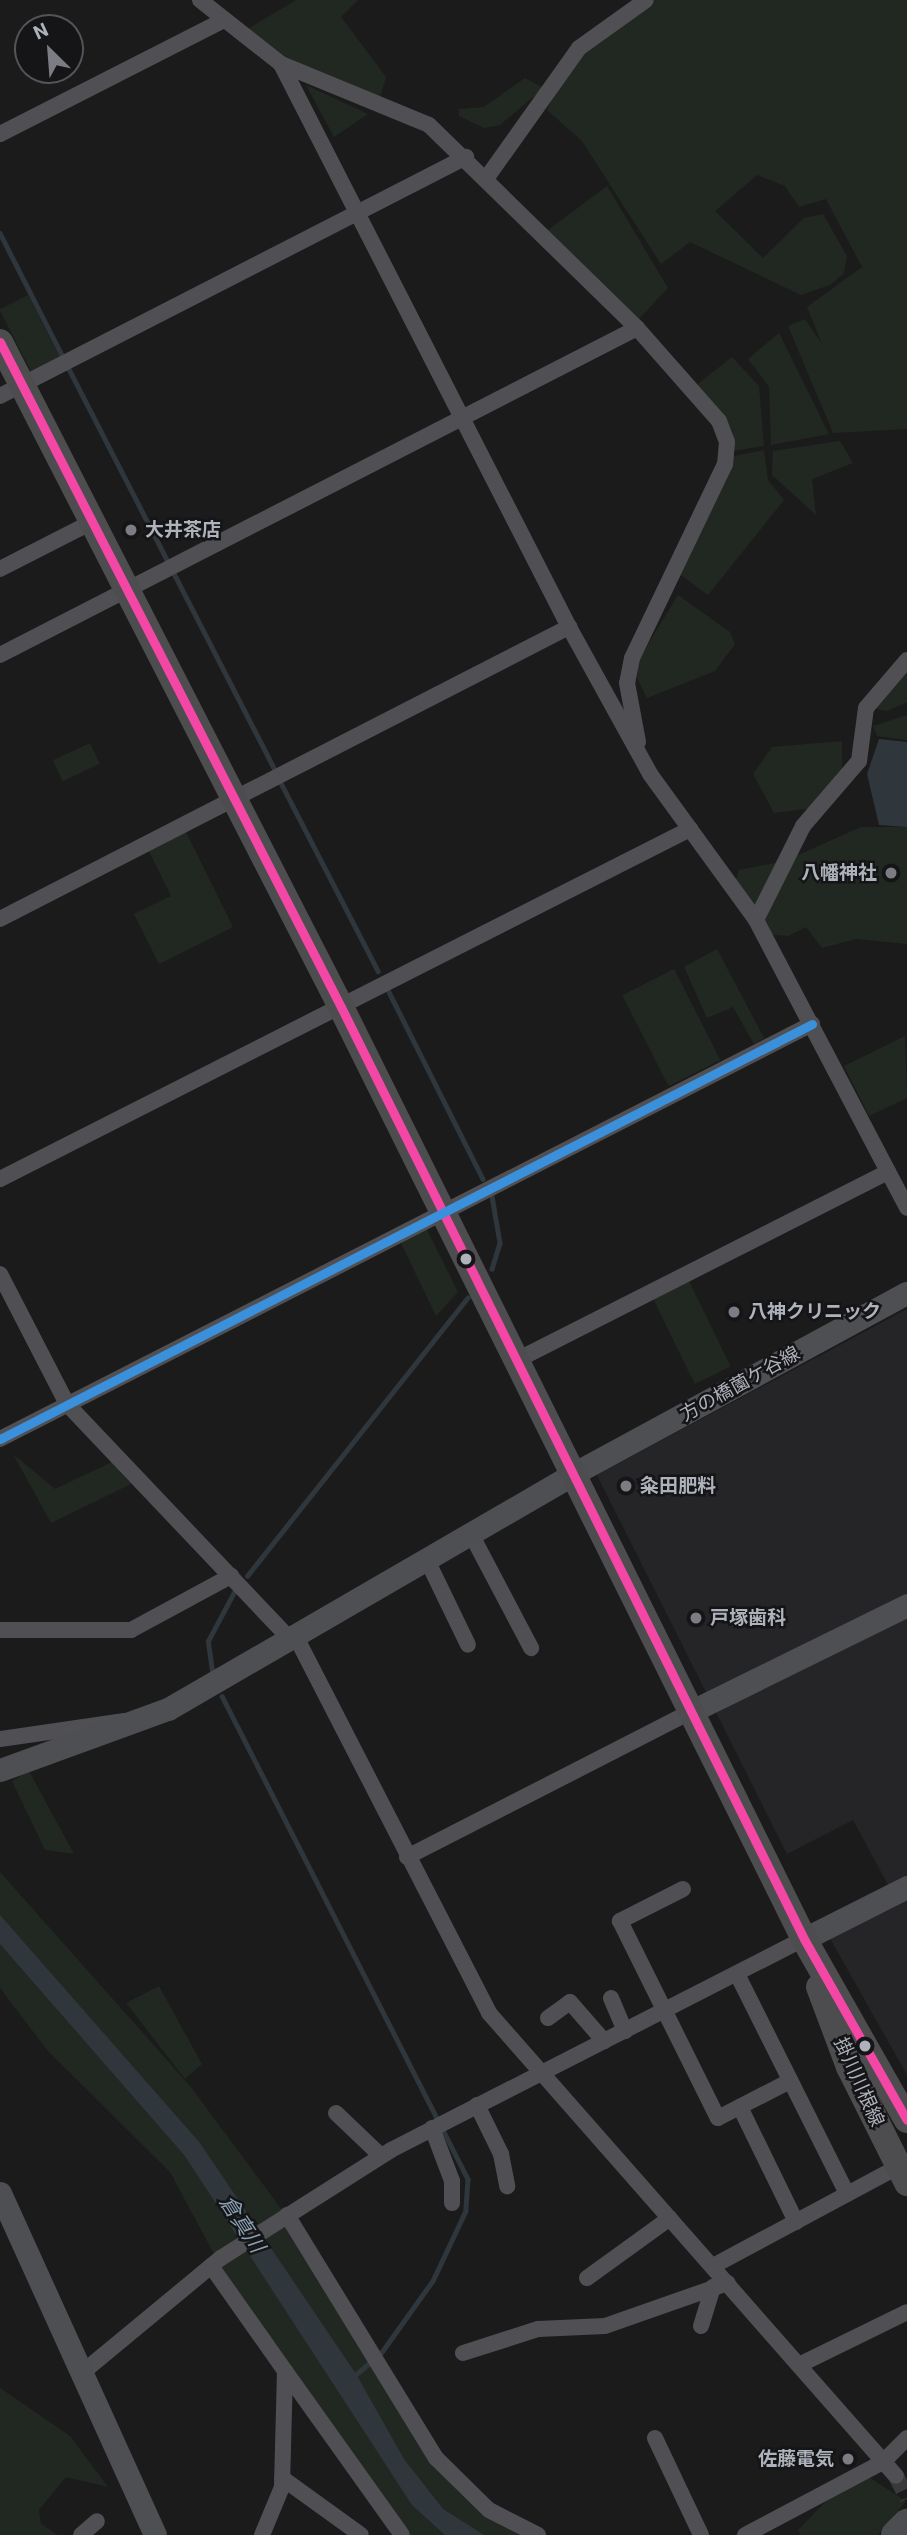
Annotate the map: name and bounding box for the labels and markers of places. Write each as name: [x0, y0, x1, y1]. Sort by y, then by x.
place label: 大井茶店: [145, 519, 221, 541]
marker: 大井茶店: [123, 522, 139, 538]
place label: 八幡神社: [801, 862, 877, 884]
marker: 八幡神社: [883, 865, 899, 881]
unlabelled marker: [459, 1252, 473, 1266]
place label: 八神クリニック: [748, 1301, 881, 1323]
marker: 八神クリニック: [726, 1304, 742, 1320]
place label: 粂田肥料: [640, 1475, 716, 1497]
marker: 粂田肥料: [618, 1478, 634, 1494]
place label: 戸塚歯科: [710, 1607, 786, 1629]
marker: 戸塚歯科: [688, 1610, 704, 1626]
unlabelled marker: [858, 2039, 872, 2053]
place label: 佐藤電気: [758, 2448, 834, 2470]
marker: 佐藤電気: [840, 2451, 856, 2467]

